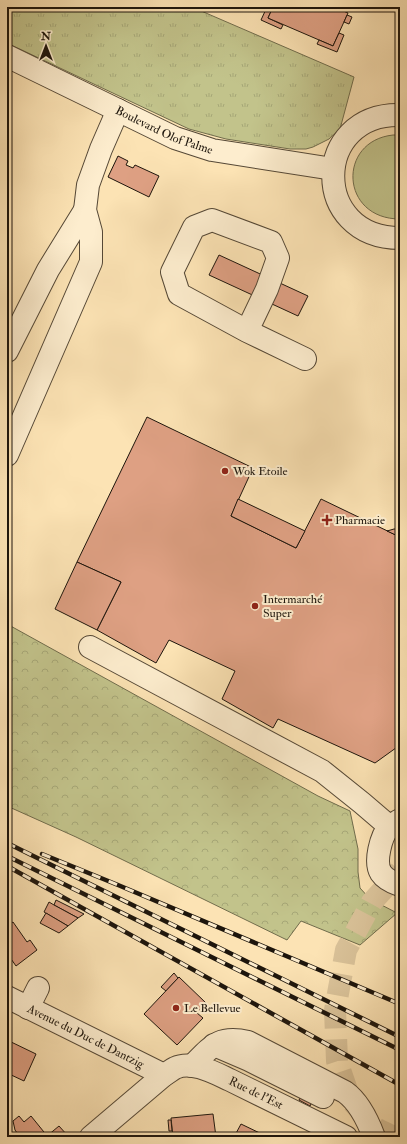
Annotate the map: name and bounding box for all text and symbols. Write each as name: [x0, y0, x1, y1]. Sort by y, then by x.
north arrow: [26, 26, 66, 66]
text: N: [40, 30, 52, 43]
street label: Boulevard Olof Palme: [113, 103, 215, 157]
place label: Wok Etoile: [232, 464, 288, 479]
marker: Wok Etoile: [220, 466, 230, 476]
place label: Pharmacie: [335, 513, 385, 528]
marker: Pharmacie: [322, 515, 332, 525]
place label: Intermarché Super: [263, 592, 323, 621]
marker: Intermarché Super: [250, 601, 260, 611]
street label: Avenue du Duc de Dantzig: [24, 1000, 148, 1072]
place label: Le Bellevue: [184, 1001, 241, 1016]
marker: Le Bellevue: [171, 1003, 181, 1013]
street label: Rue de l'Est: [227, 1073, 286, 1113]

